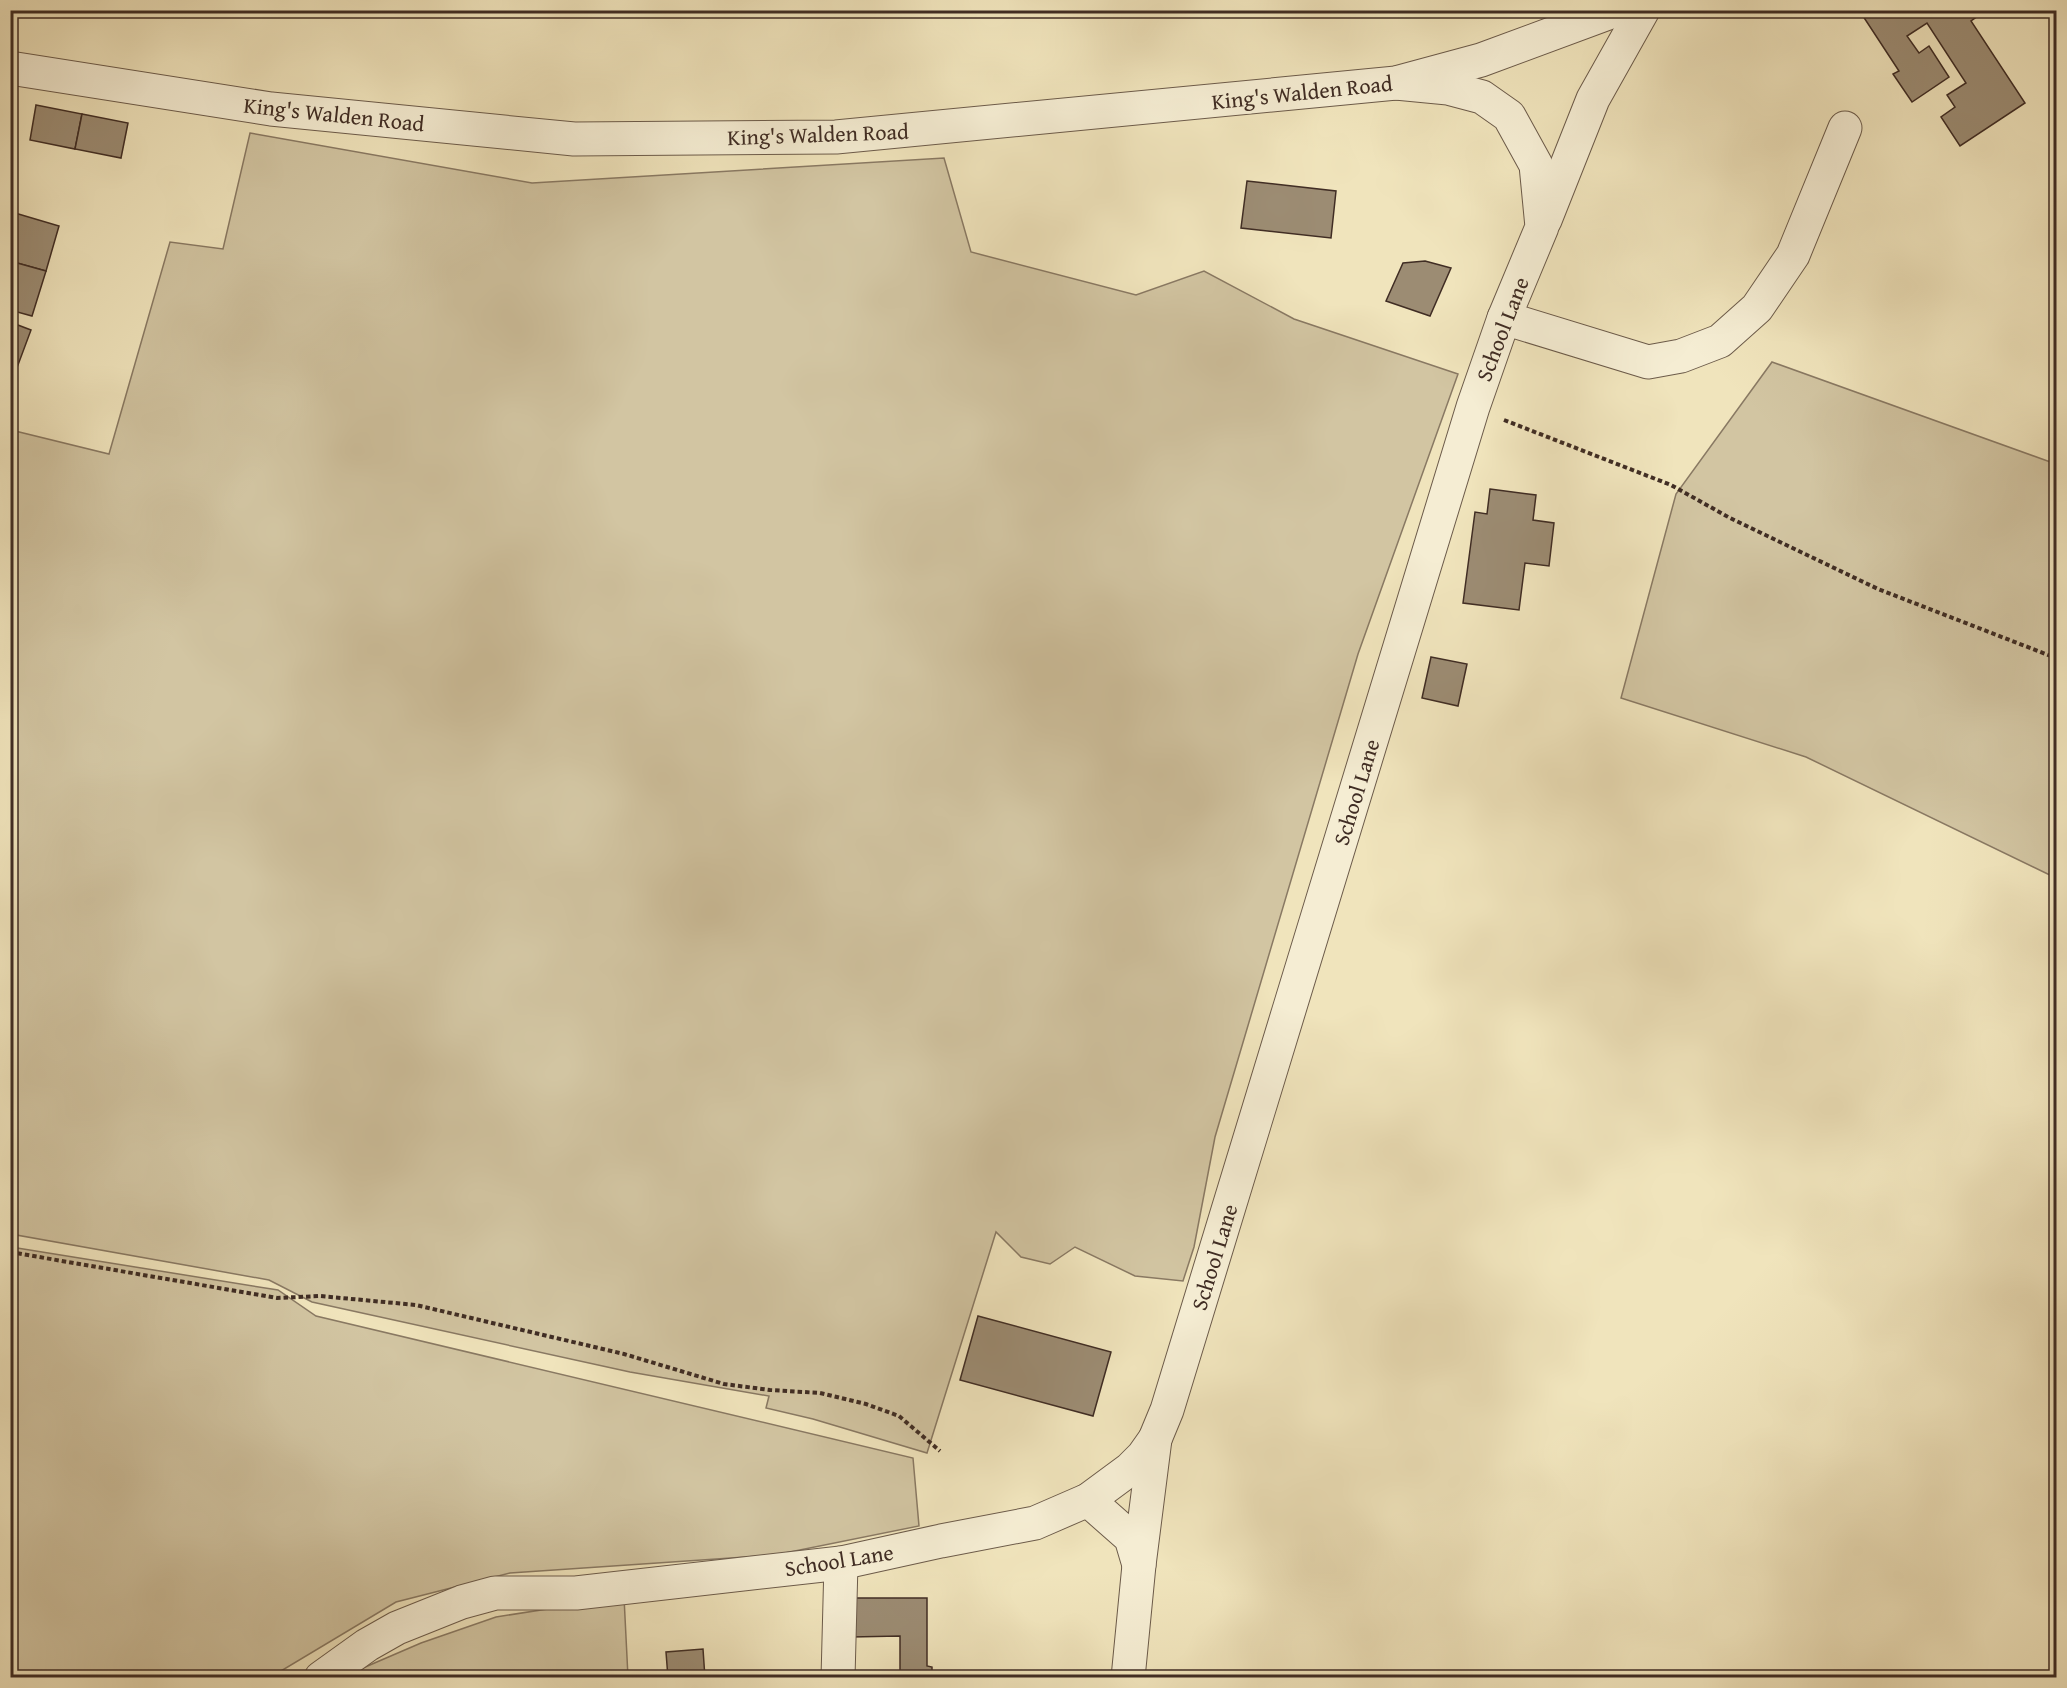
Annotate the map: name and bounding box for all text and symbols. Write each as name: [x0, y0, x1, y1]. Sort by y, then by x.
street label: King's Walden Road: [1210, 67, 1394, 117]
street label: King's Walden Road: [242, 89, 426, 139]
street label: King's Walden Road: [727, 115, 909, 153]
street label: School Lane: [1467, 272, 1537, 386]
street label: School Lane: [1325, 735, 1387, 849]
street label: School Lane: [1183, 1200, 1245, 1314]
street label: School Lane: [782, 1536, 896, 1584]

